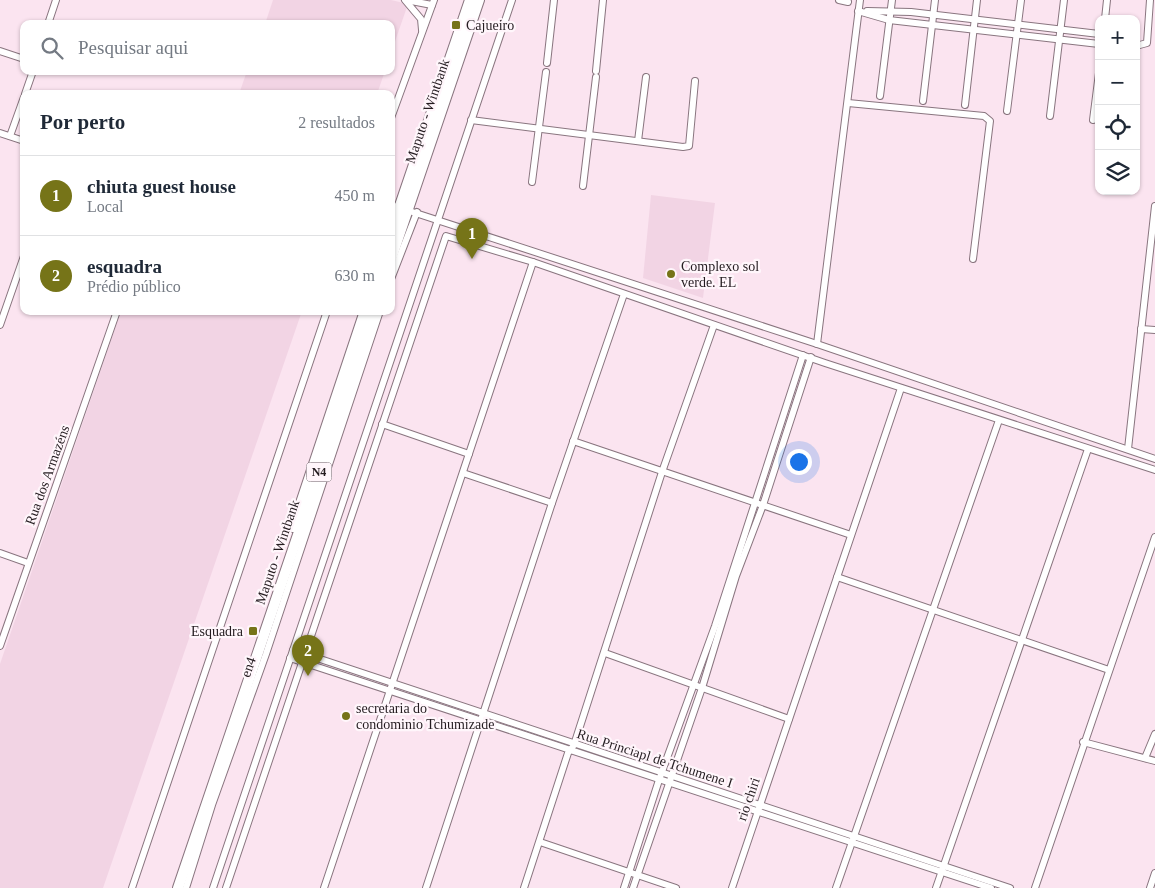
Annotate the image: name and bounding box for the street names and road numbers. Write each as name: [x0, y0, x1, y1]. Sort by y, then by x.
street label: Maputo - Wintbank: [403, 57, 452, 165]
street label: Rua dos Armazéns: [22, 423, 72, 527]
road number: N4: [306, 462, 332, 482]
street label: Maputo - Wintbank: [253, 498, 302, 606]
street label: en4: [238, 655, 259, 679]
street label: Rua Princiapl de Tchumene I: [575, 726, 735, 791]
street label: rio chiri: [734, 775, 763, 823]

